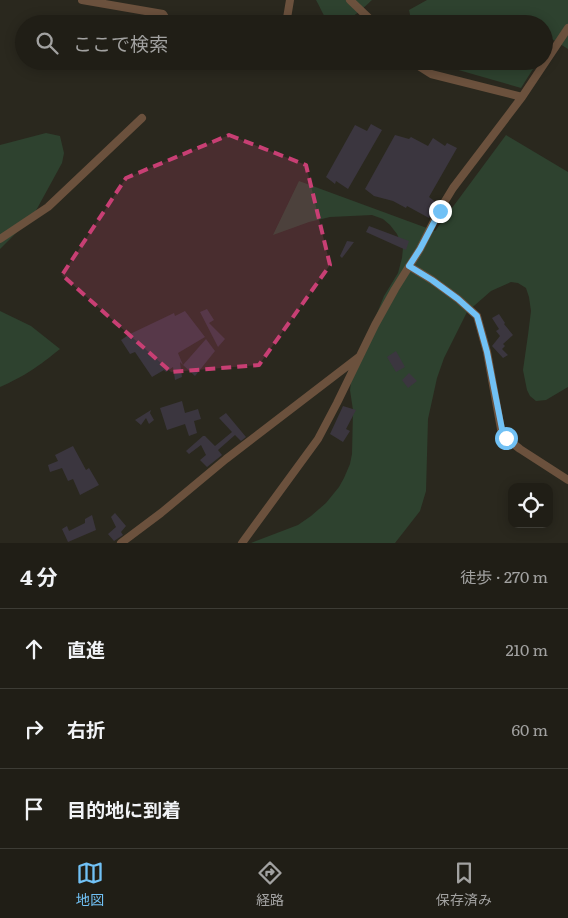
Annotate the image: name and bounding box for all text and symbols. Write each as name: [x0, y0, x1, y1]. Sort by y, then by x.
search box: [15, 15, 553, 70]
icon: search: [33, 29, 61, 57]
text: ここで検索: [73, 29, 168, 57]
route end: [429, 200, 452, 223]
route start: [495, 427, 518, 450]
map controls: [508, 483, 553, 528]
button: locate: [508, 483, 553, 528]
text: 4 分: [20, 560, 58, 591]
text: 徒歩 · 270 m: [460, 564, 548, 588]
icon: ahead: [20, 635, 48, 663]
text: 直進: [67, 635, 105, 663]
text: 210 m: [505, 637, 548, 661]
icon: right: [20, 715, 48, 743]
text: 右折: [67, 715, 105, 743]
text: 60 m: [511, 717, 548, 741]
icon: arrive: [20, 795, 48, 823]
text: 目的地に到着: [67, 795, 181, 823]
tab: 地図: [76, 859, 104, 909]
tab: 経路: [256, 859, 284, 909]
tab: 保存済み: [436, 859, 492, 909]

